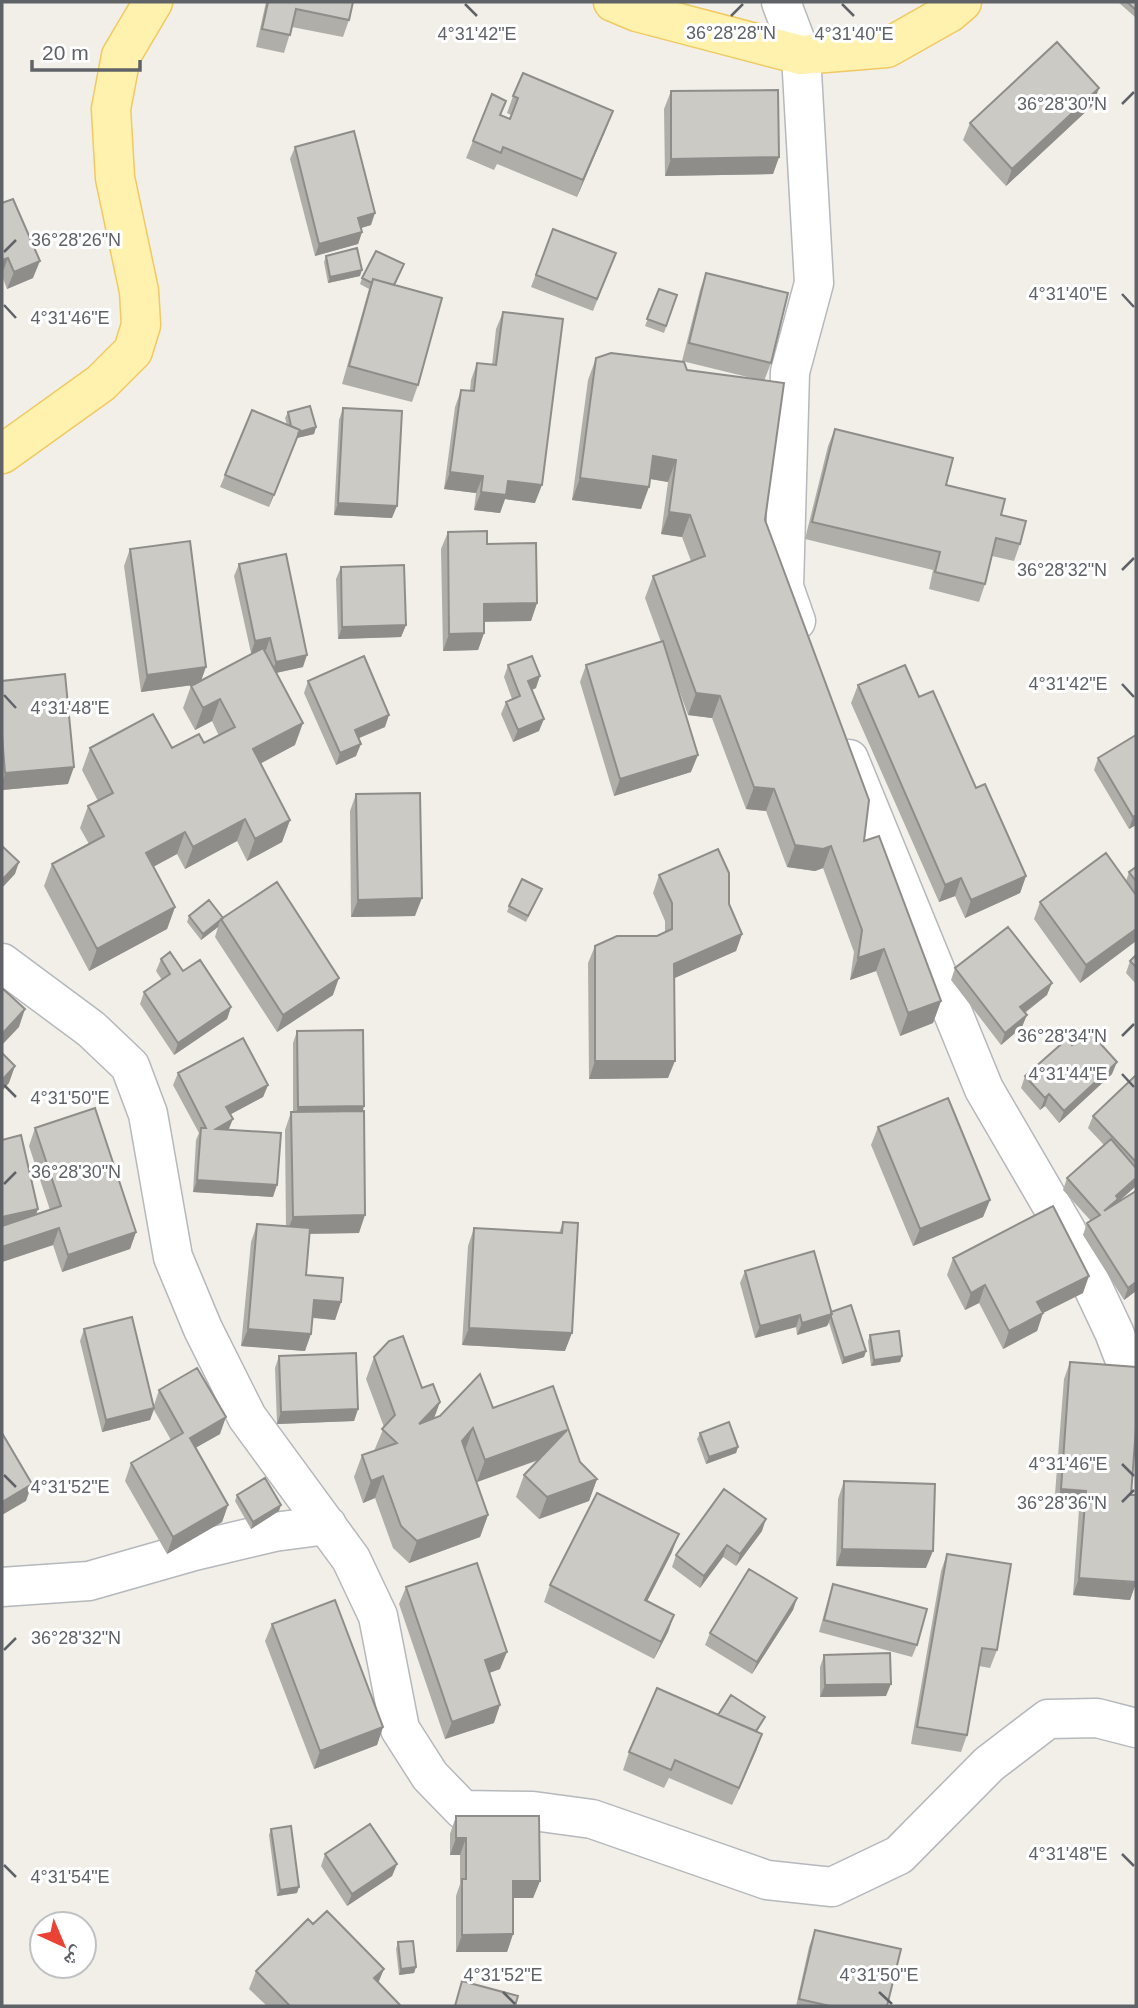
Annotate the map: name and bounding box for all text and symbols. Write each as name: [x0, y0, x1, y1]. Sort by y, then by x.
text: 36°28'28"N: [686, 23, 776, 43]
text: 4°31'42"E: [437, 24, 517, 44]
text: 4°31'40"E: [814, 24, 894, 44]
scale bar: [32, 28, 140, 72]
text: 20 m: [42, 41, 89, 64]
text: 36°28'30"N: [1017, 94, 1107, 114]
text: 36°28'26"N: [31, 230, 121, 250]
text: 4°31'40"E: [1028, 284, 1108, 304]
text: 4°31'46"E: [30, 308, 110, 328]
text: 36°28'32"N: [1017, 560, 1107, 580]
text: 4°31'42"E: [1028, 674, 1108, 694]
text: 4°31'48"E: [30, 698, 110, 718]
text: 36°28'34"N: [1017, 1026, 1107, 1046]
text: 4°31'44"E: [1028, 1064, 1108, 1084]
text: 4°31'50"E: [30, 1088, 110, 1108]
text: 36°28'30"N: [31, 1162, 121, 1182]
text: 4°31'46"E: [1028, 1454, 1108, 1474]
text: 4°31'52"E: [30, 1477, 110, 1497]
text: 36°28'36"N: [1017, 1493, 1107, 1513]
text: 36°28'32"N: [31, 1628, 121, 1648]
text: 4°31'48"E: [1028, 1844, 1108, 1864]
text: 4°31'54"E: [30, 1867, 110, 1887]
north arrow: [28, 1910, 98, 1980]
text: ش: [59, 1942, 89, 1971]
text: 4°31'52"E: [463, 1965, 543, 1985]
text: 4°31'50"E: [839, 1965, 919, 1985]

